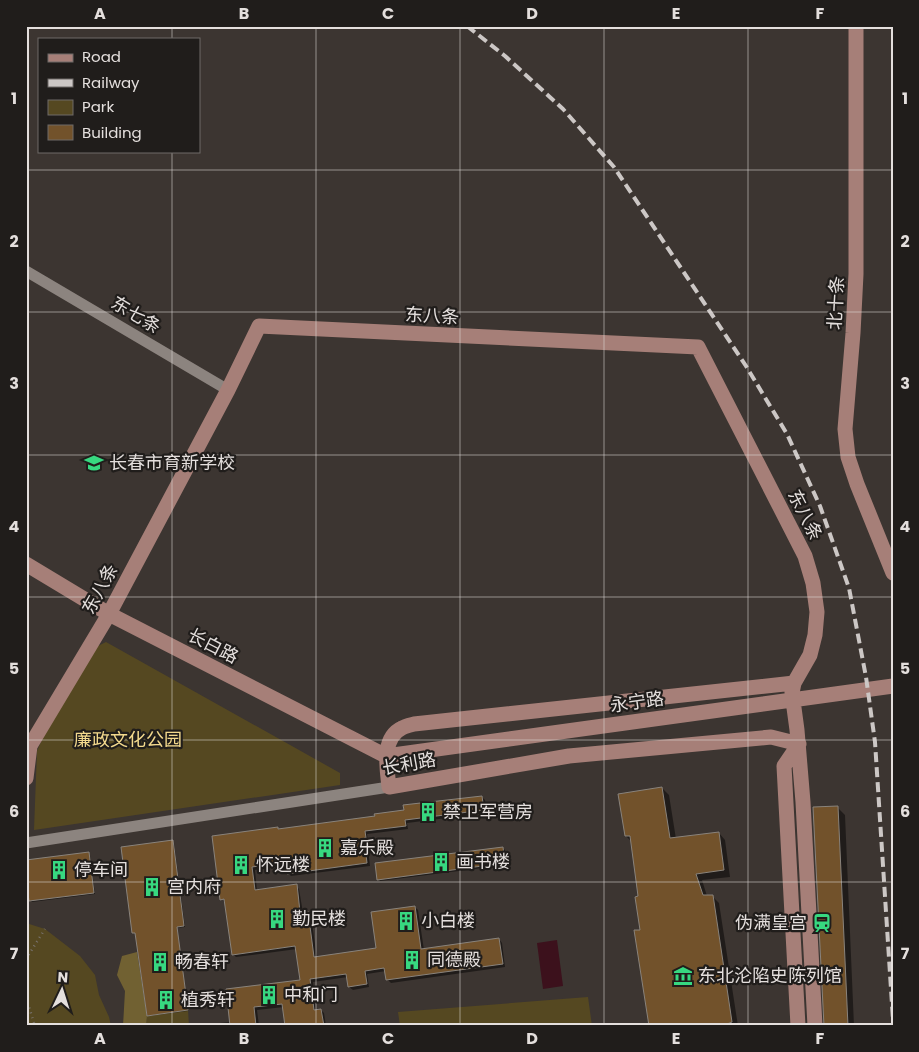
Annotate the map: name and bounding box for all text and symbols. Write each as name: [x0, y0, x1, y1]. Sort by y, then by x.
text: A: [94, 2, 106, 25]
text: B: [239, 2, 249, 25]
text: C: [382, 2, 394, 25]
text: D: [526, 2, 538, 25]
text: E: [672, 2, 680, 25]
text: F: [816, 2, 825, 25]
legend: [38, 38, 200, 152]
text: Road: [82, 46, 121, 67]
text: Railway: [82, 72, 140, 93]
text: 1: [11, 87, 17, 110]
text: 1: [902, 87, 908, 110]
text: Park: [82, 96, 114, 117]
text: Building: [82, 122, 142, 143]
text: 2: [9, 230, 19, 253]
text: 2: [900, 230, 910, 253]
street label: 北十条: [822, 275, 849, 331]
street label: 东七条: [107, 290, 166, 339]
street label: 东八条: [404, 302, 460, 329]
text: 3: [9, 372, 19, 395]
text: 3: [900, 372, 910, 395]
place label: 长春市育新学校: [109, 450, 235, 475]
school or university icon: 长春市育新学校: [83, 452, 105, 474]
street label: 东八条: [782, 485, 829, 545]
text: 4: [9, 515, 20, 538]
text: 4: [900, 515, 911, 538]
street label: 东八条: [76, 559, 124, 618]
street label: 长白路: [183, 622, 243, 669]
text: 5: [9, 657, 19, 680]
text: 5: [900, 657, 910, 680]
street label: 永宁路: [608, 685, 665, 718]
park label: 廉政文化公园: [74, 727, 182, 752]
street label: 长利路: [380, 747, 438, 781]
place label: 禁卫军营房: [443, 799, 533, 824]
text: 6: [9, 800, 19, 823]
text: 6: [900, 800, 910, 823]
building icon: 禁卫军营房: [417, 801, 439, 823]
place label: 嘉乐殿: [340, 835, 394, 860]
building icon: 嘉乐殿: [314, 837, 336, 859]
place label: 画书楼: [456, 849, 510, 874]
building icon: 画书楼: [430, 851, 452, 873]
place label: 怀远楼: [256, 852, 310, 877]
building icon: 怀远楼: [230, 854, 252, 876]
place label: 停车间: [74, 857, 128, 882]
building icon: 停车间: [48, 859, 70, 881]
place label: 宫内府: [167, 874, 221, 899]
building icon: 宫内府: [141, 876, 163, 898]
place label: 勤民楼: [292, 906, 346, 931]
building icon: 勤民楼: [266, 908, 288, 930]
place label: 小白楼: [421, 908, 475, 933]
building icon: 小白楼: [395, 910, 417, 932]
place label: 伪满皇宫: [735, 910, 807, 935]
station icon: 伪满皇宫: [811, 912, 833, 934]
text: 7: [10, 942, 19, 965]
text: 7: [901, 942, 910, 965]
place label: 同德殿: [427, 947, 481, 972]
place label: 畅春轩: [175, 949, 229, 974]
building icon: 同德殿: [401, 949, 423, 971]
building icon: 畅春轩: [149, 951, 171, 973]
place label: 东北沦陷史陈列馆: [698, 963, 842, 988]
north arrow: [38, 964, 88, 1014]
museum icon: 东北沦陷史陈列馆: [672, 965, 694, 987]
text: N: [57, 967, 69, 987]
place label: 中和门: [284, 982, 338, 1007]
building icon: 中和门: [258, 984, 280, 1006]
place label: 植秀轩: [181, 987, 235, 1012]
building icon: 植秀轩: [155, 989, 177, 1011]
text: A: [94, 1027, 106, 1050]
text: B: [239, 1027, 249, 1050]
text: C: [382, 1027, 394, 1050]
text: D: [526, 1027, 538, 1050]
text: E: [672, 1027, 680, 1050]
text: F: [816, 1027, 825, 1050]

